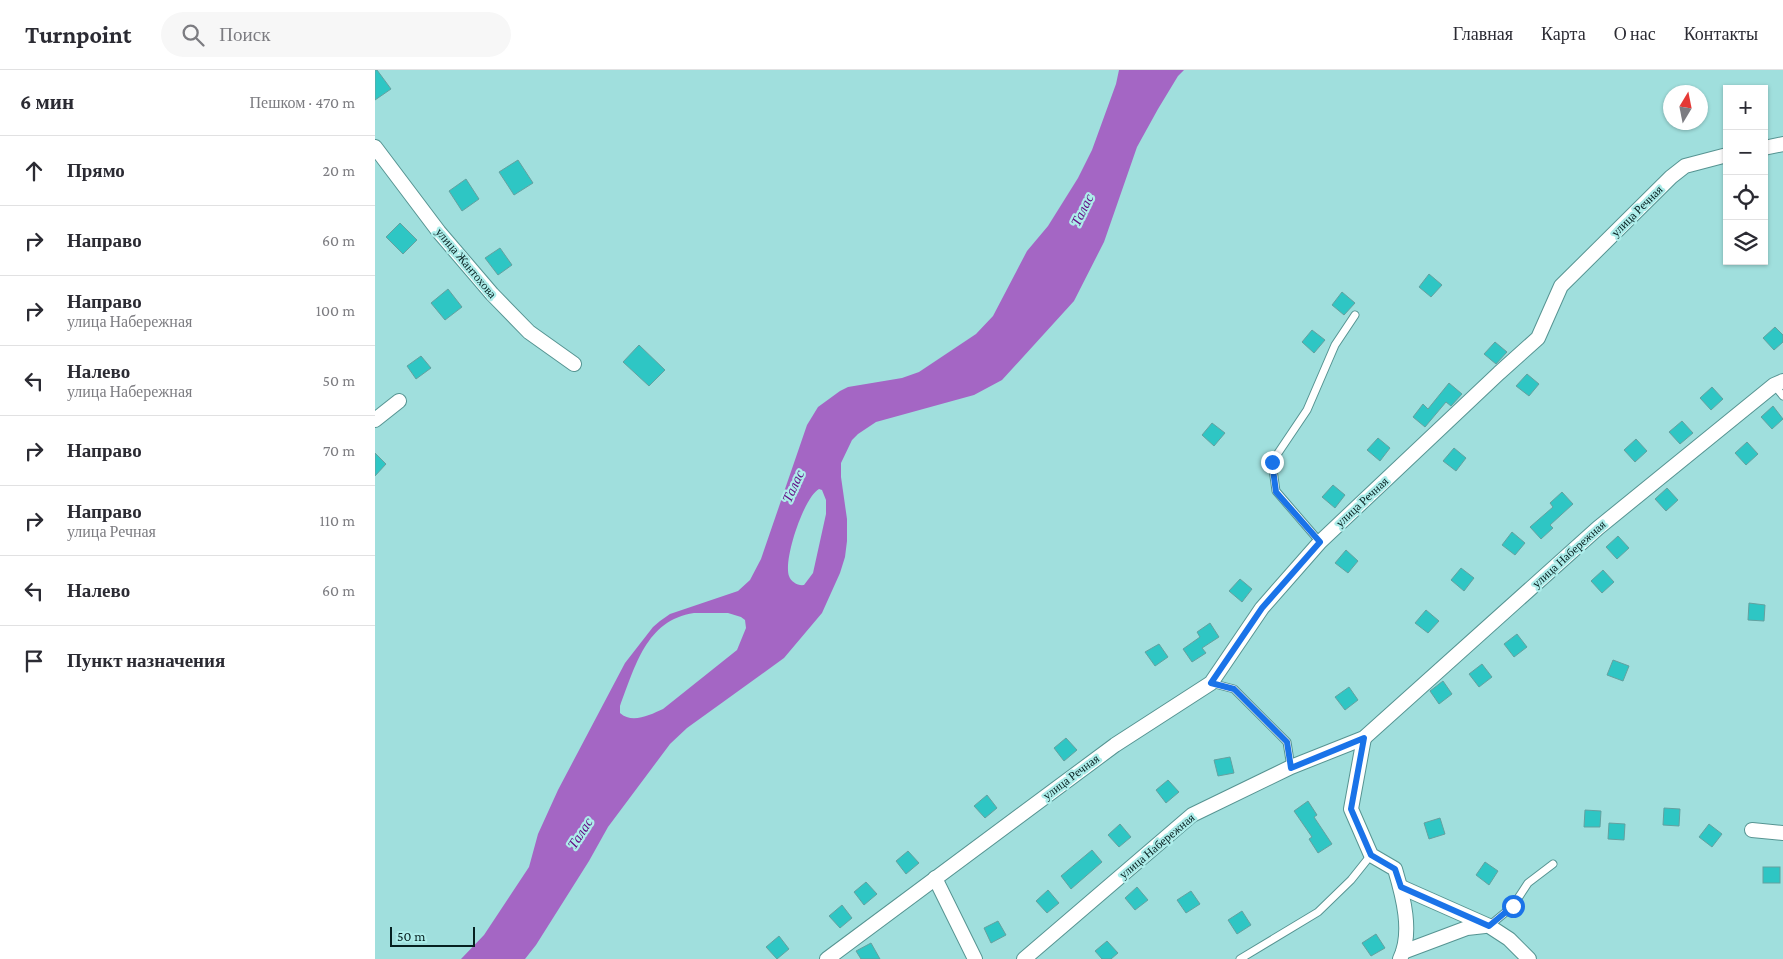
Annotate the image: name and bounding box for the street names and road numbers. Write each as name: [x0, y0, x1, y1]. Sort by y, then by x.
street label: улица Речная: [1608, 182, 1666, 240]
street label: улица Жантохова: [433, 225, 500, 301]
street label: улица Речная: [1333, 474, 1392, 530]
street label: улица Набережная: [1529, 517, 1609, 591]
street label: улица Речная: [1040, 751, 1102, 803]
street label: улица Набережная: [1116, 810, 1198, 882]

